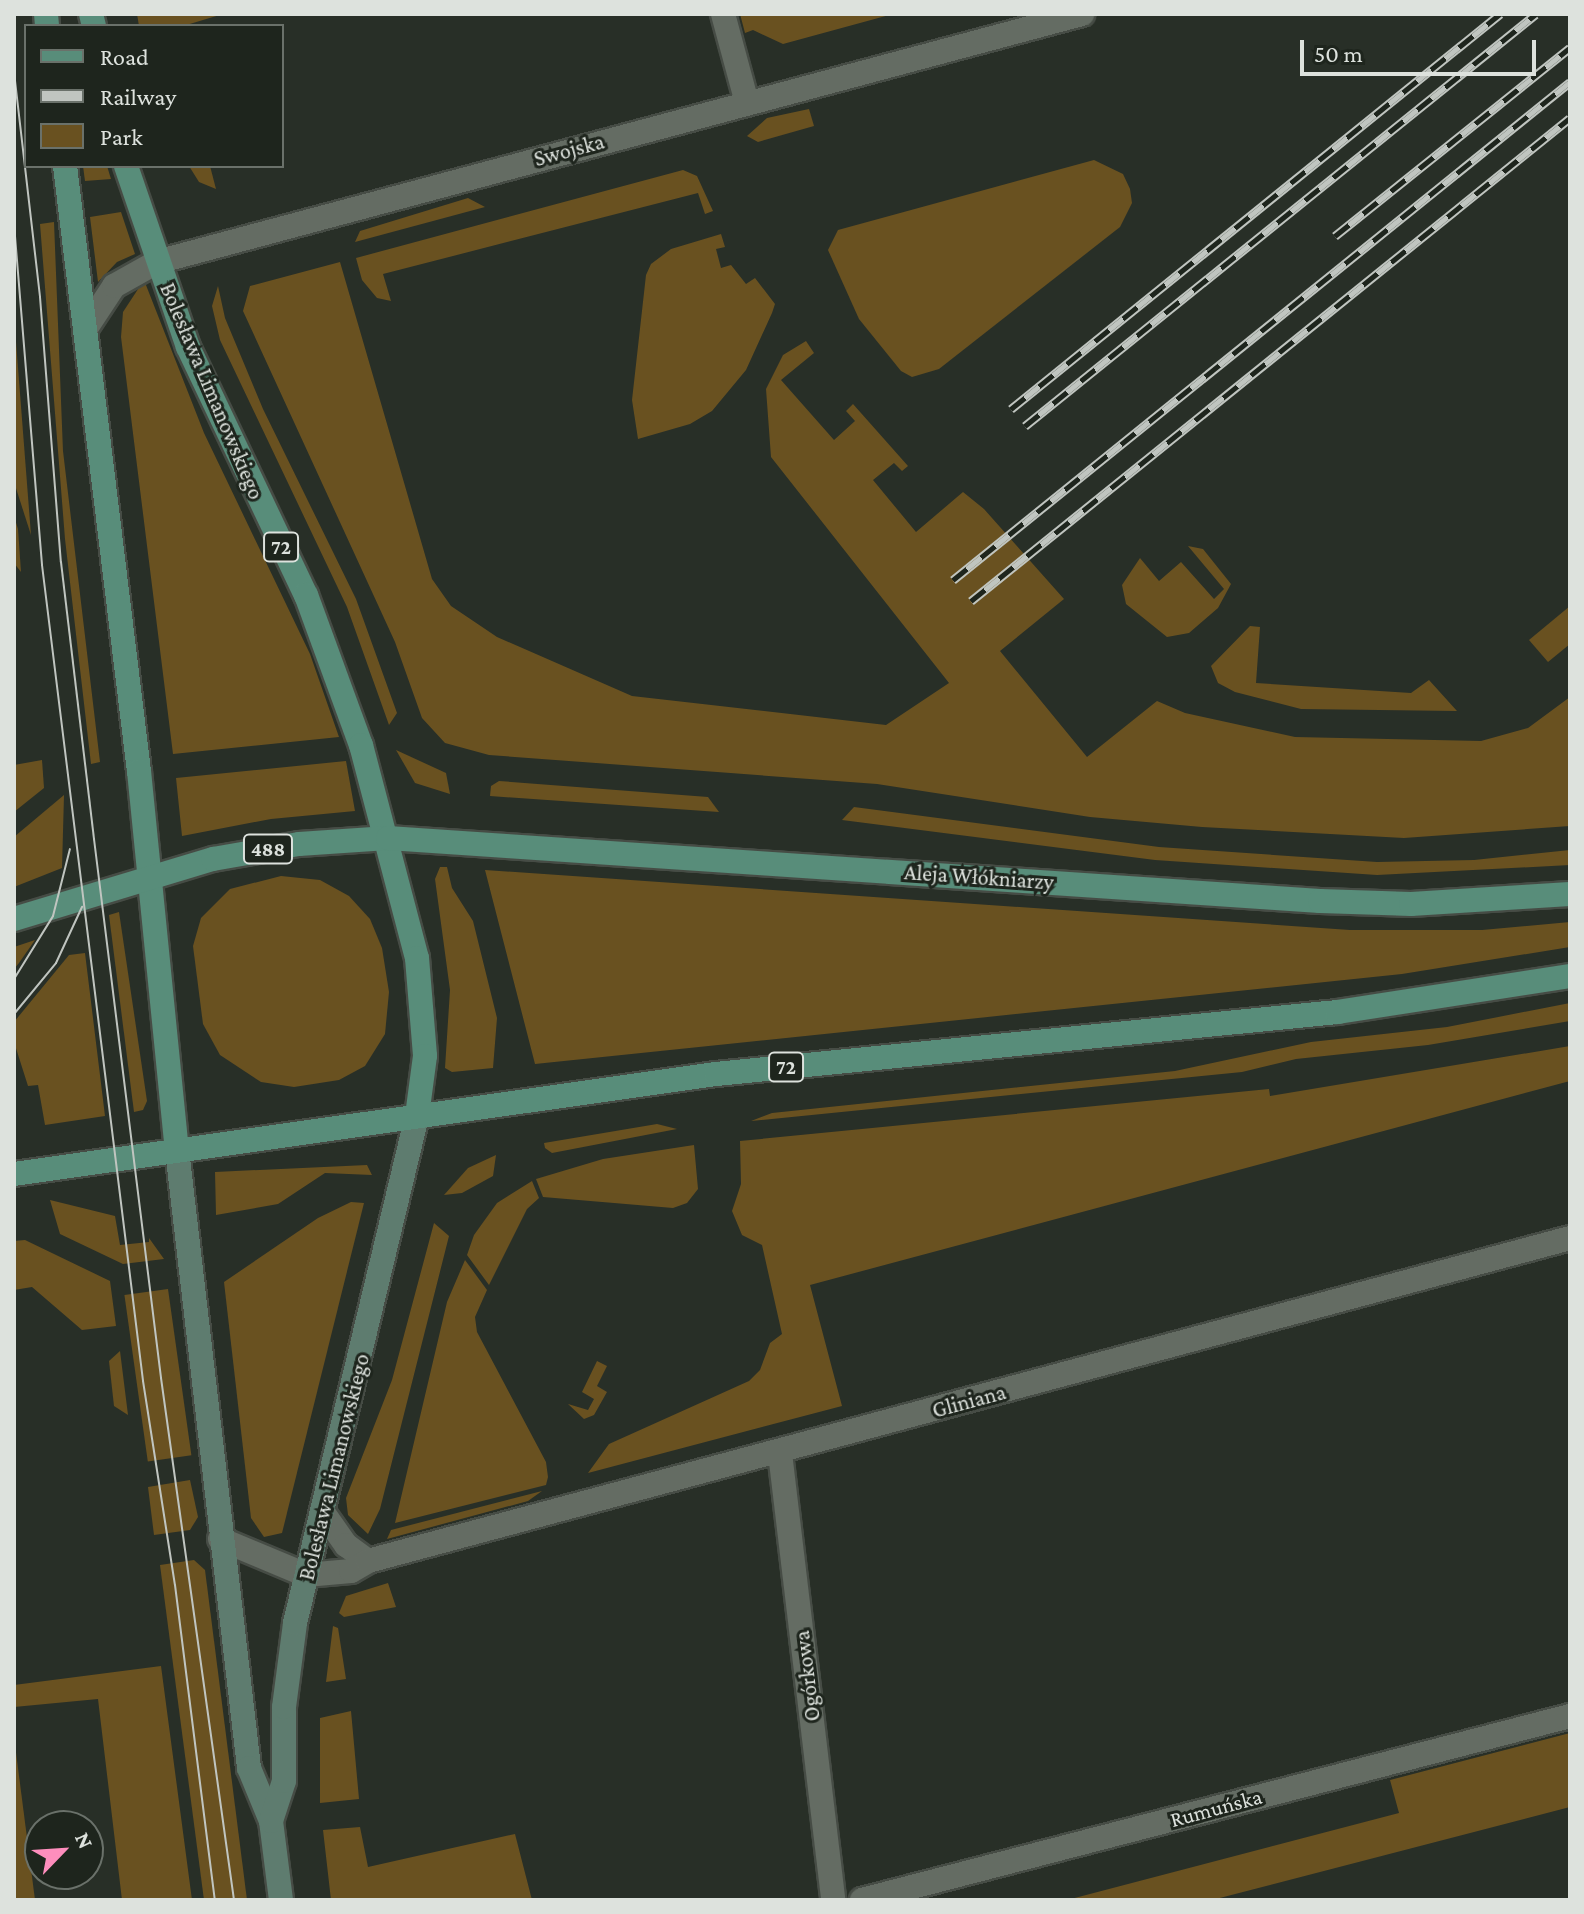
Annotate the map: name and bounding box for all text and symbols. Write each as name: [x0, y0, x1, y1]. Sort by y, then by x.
legend: [24, 24, 284, 168]
scale bar: [1304, 24, 1540, 74]
text: 50 m: [1314, 40, 1363, 67]
text: Road: [100, 43, 149, 70]
text: Railway: [100, 83, 176, 110]
text: Park: [100, 123, 143, 150]
street label: Swojska: [531, 128, 607, 172]
street label: Bolesława Limanowskiego: [154, 279, 270, 503]
road number: 72: [263, 531, 299, 563]
road number: 488: [242, 833, 294, 865]
street label: Aleja Włókniarzy: [903, 859, 1055, 895]
road number: 72: [768, 1051, 804, 1083]
street label: Bolesława Limanowskiego: [293, 1351, 375, 1583]
street label: Gliniana: [929, 1379, 1009, 1423]
street label: Ogórkowa: [788, 1629, 826, 1723]
street label: Rumuńska: [1167, 1783, 1265, 1833]
north arrow: [24, 1810, 104, 1890]
text: N: [70, 1828, 99, 1853]

